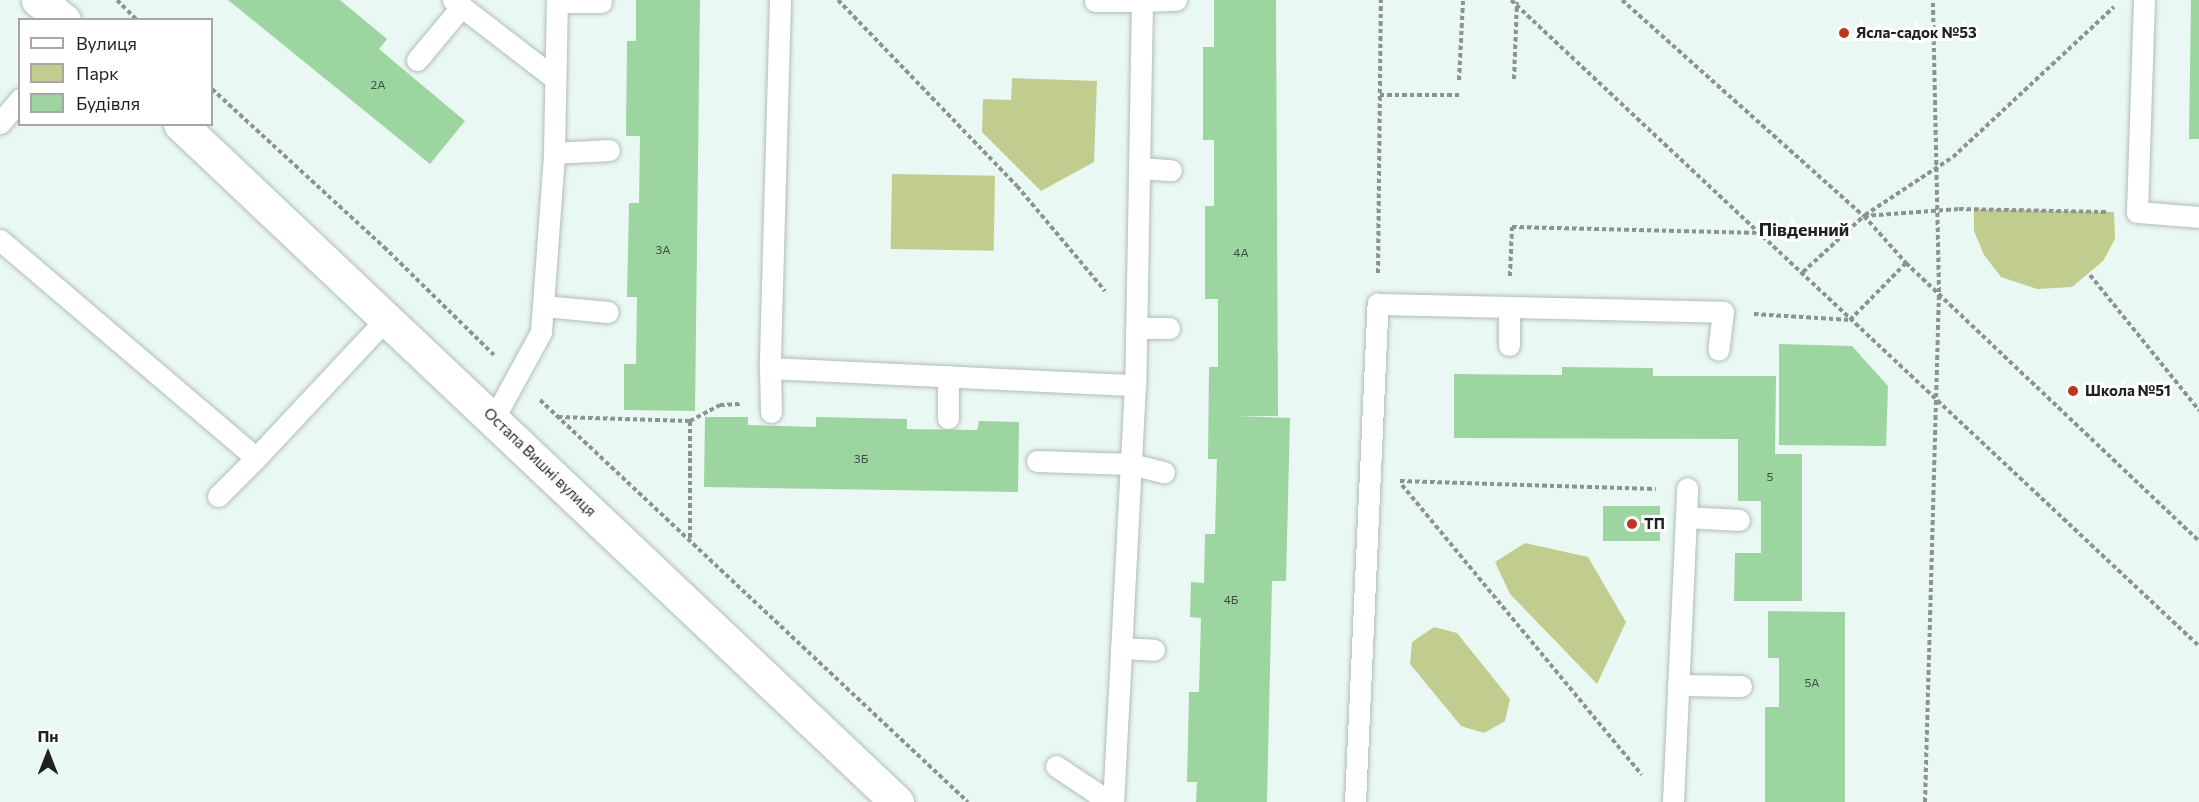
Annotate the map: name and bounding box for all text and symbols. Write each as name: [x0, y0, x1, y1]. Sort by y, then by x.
legend: [18, 18, 213, 126]
place label: Ясла-садок №53: [1856, 24, 1977, 42]
marker: Ясла-садок №53: [1837, 26, 1851, 40]
text: Вулиця: [76, 32, 137, 54]
text: Парк: [76, 62, 119, 84]
house number: 2А: [371, 78, 385, 92]
text: Будівля: [76, 92, 140, 114]
district label: Південний: [1759, 218, 1849, 240]
house number: 3А: [656, 243, 670, 257]
house number: 4А: [1233, 246, 1249, 260]
place label: Школа №51: [2085, 382, 2171, 400]
marker: Школа №51: [2066, 384, 2080, 398]
street label: Остапа Вишні вулиця: [480, 404, 600, 520]
house number: 3Б: [854, 452, 868, 466]
house number: 5: [1767, 470, 1773, 484]
place label: ТП: [1644, 515, 1665, 533]
marker: ТП: [1625, 517, 1639, 531]
house number: 4Б: [1224, 593, 1238, 607]
house number: 5А: [1805, 676, 1819, 690]
north arrow: [18, 724, 78, 784]
text: Пн: [37, 726, 59, 745]

